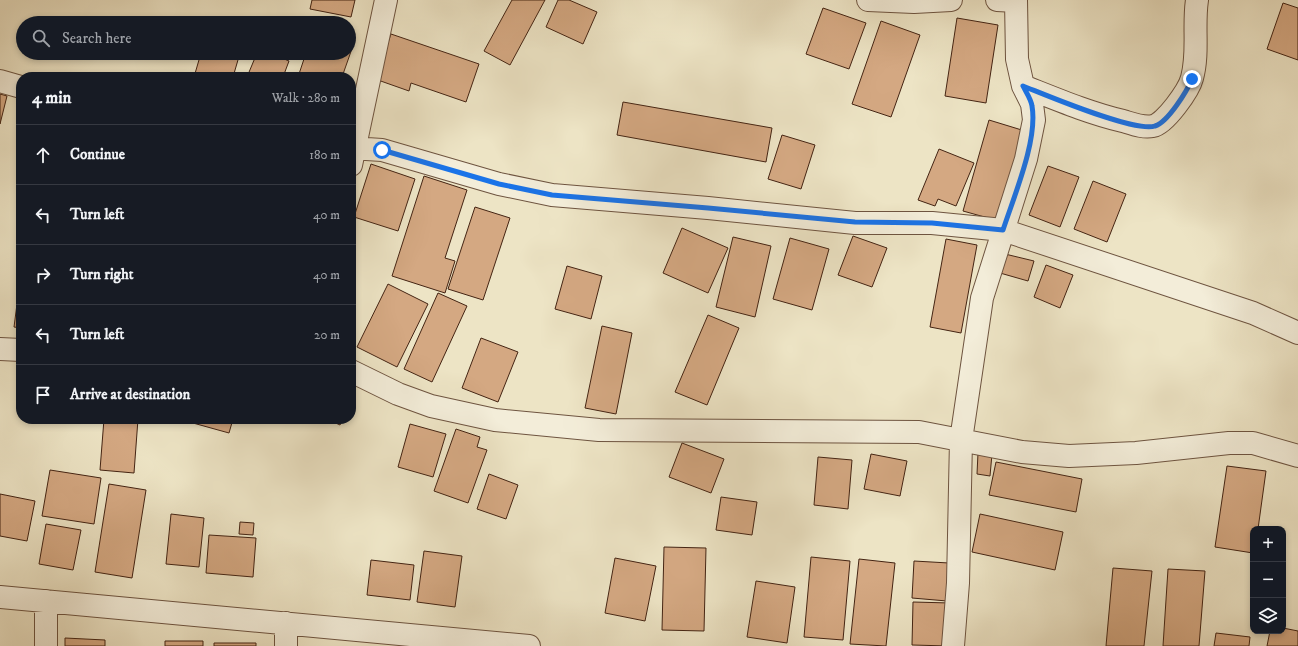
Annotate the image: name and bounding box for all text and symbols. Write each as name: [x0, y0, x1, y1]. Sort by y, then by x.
search box: [16, 16, 356, 60]
icon: search: [30, 27, 52, 49]
text: Search here: [62, 29, 131, 48]
route end: [1183, 70, 1201, 88]
text: 4 min: [32, 87, 71, 109]
text: Walk · 280 m: [272, 90, 340, 106]
route start: [373, 141, 391, 159]
icon: ahead: [32, 144, 54, 166]
text: Continue: [70, 145, 125, 164]
text: 180 m: [309, 147, 340, 163]
icon: left: [32, 204, 54, 226]
text: Turn left: [70, 205, 124, 224]
text: 40 m: [313, 207, 340, 223]
icon: right: [32, 264, 54, 286]
text: Turn right: [70, 265, 133, 284]
text: 40 m: [313, 267, 340, 283]
icon: left: [32, 324, 54, 346]
text: Turn left: [70, 325, 124, 344]
text: 20 m: [314, 327, 340, 343]
icon: arrive: [32, 384, 54, 406]
text: Arrive at destination: [70, 385, 190, 404]
map controls: [1250, 526, 1286, 634]
button: +: [1250, 526, 1286, 562]
button: −: [1250, 562, 1286, 598]
button: layers: [1250, 598, 1286, 634]

